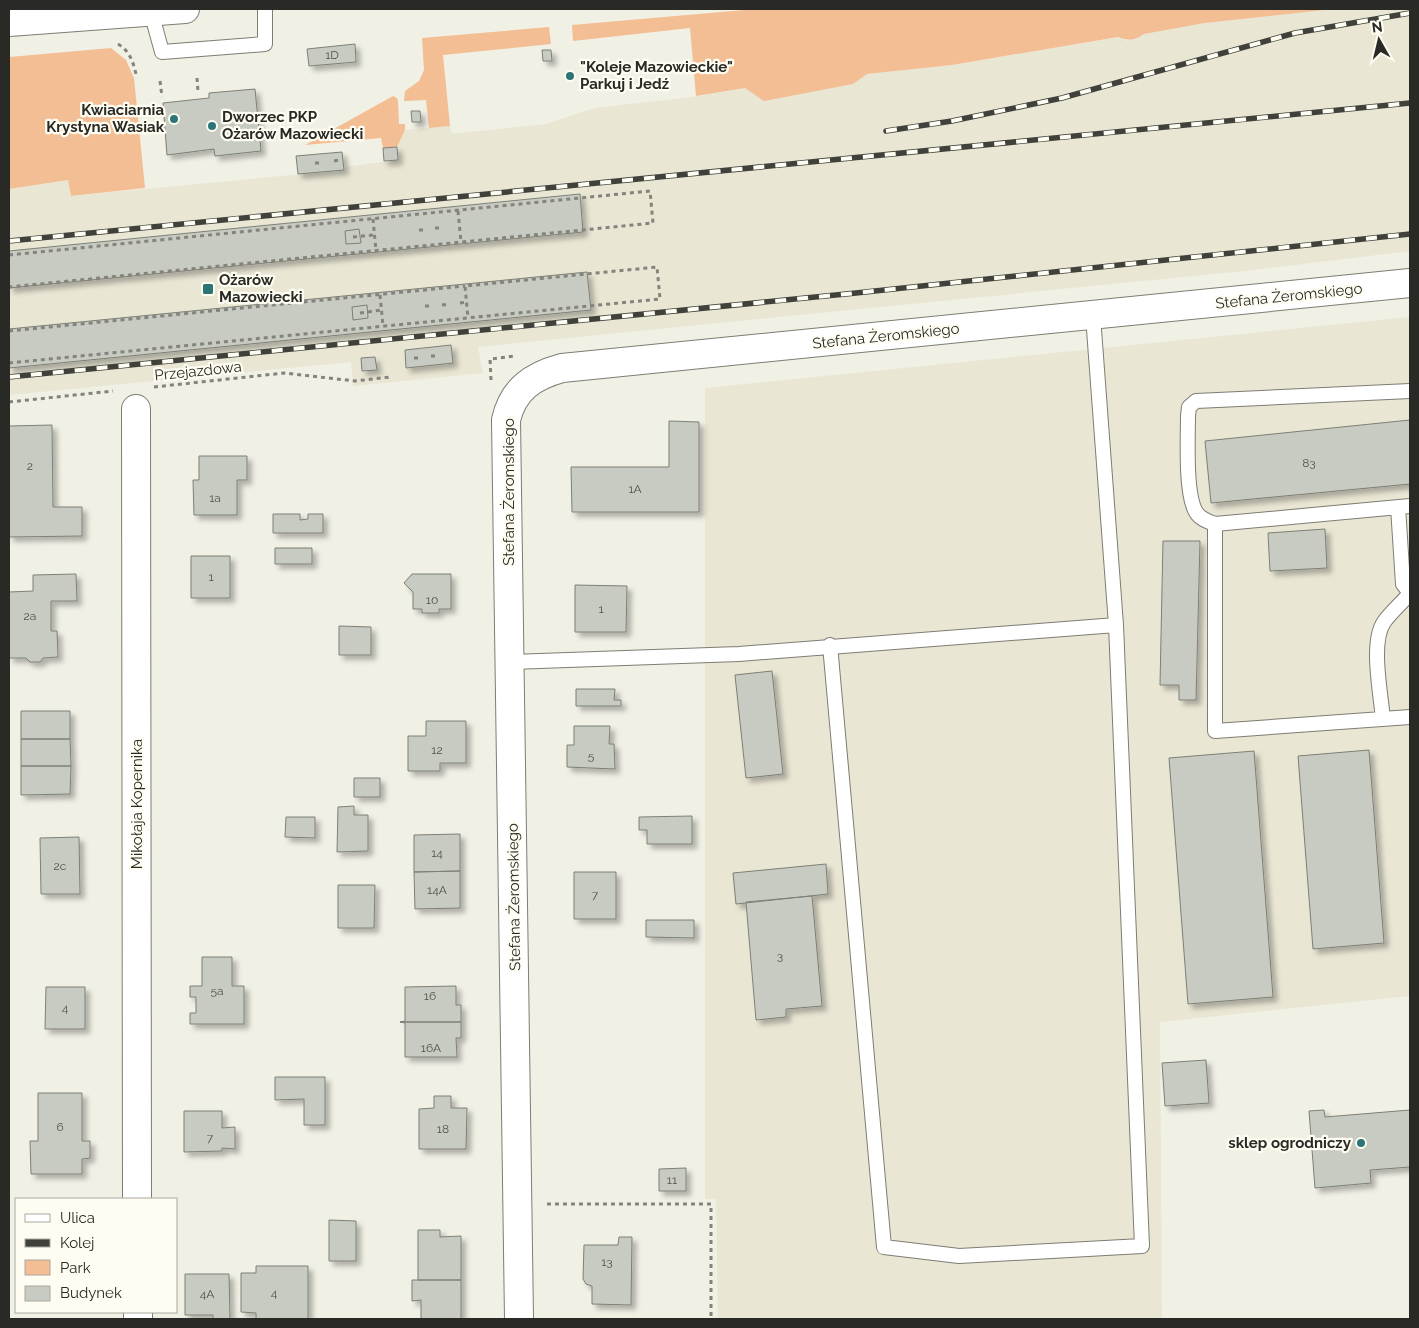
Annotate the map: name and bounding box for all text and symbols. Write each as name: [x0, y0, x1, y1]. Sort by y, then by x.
north arrow: [1354, 15, 1404, 65]
text: N: [1371, 18, 1384, 36]
house number: 1D: [325, 48, 339, 62]
place label: "Koleje Mazowieckie" Parkuj i Jedź: [580, 58, 733, 93]
marker: "Koleje Mazowieckie" Parkuj i Jedź: [564, 70, 576, 82]
place label: Kwiaciarnia Krystyna Wasiak: [46, 101, 165, 136]
place label: Dworzec PKP Ożarów Mazowiecki: [222, 108, 363, 143]
marker: Kwiaciarnia Krystyna Wasiak: [168, 113, 180, 125]
marker: Dworzec PKP Ożarów Mazowiecki: [206, 120, 218, 132]
place label: Ożarów Mazowiecki: [219, 271, 303, 306]
street label: Stefana Żeromskiego: [1215, 278, 1363, 313]
marker: Ożarów Mazowiecki: [201, 282, 215, 296]
street label: Stefana Żeromskiego: [812, 318, 960, 353]
street label: Przejazdowa: [154, 357, 242, 385]
street label: Stefana Żeromskiego: [499, 418, 518, 566]
house number: 83: [1302, 456, 1316, 470]
house number: 2: [27, 459, 33, 473]
house number: 1A: [628, 482, 642, 496]
house number: 1a: [209, 491, 221, 505]
house number: 1: [208, 570, 214, 584]
house number: 10: [426, 593, 438, 607]
house number: 1: [598, 602, 604, 616]
house number: 2a: [24, 609, 36, 623]
street label: Mikołaja Kopernika: [128, 739, 146, 869]
house number: 12: [431, 743, 443, 757]
house number: 5: [588, 749, 595, 763]
street label: Stefana Żeromskiego: [503, 823, 524, 971]
house number: 14: [431, 846, 443, 860]
house number: 2c: [54, 859, 67, 873]
house number: 14A: [427, 883, 447, 897]
house number: 7: [592, 888, 599, 902]
house number: 3: [777, 949, 783, 963]
house number: 5a: [210, 984, 224, 998]
house number: 16: [424, 989, 436, 1003]
house number: 4: [62, 1001, 69, 1015]
house number: 16A: [421, 1041, 441, 1055]
house number: 6: [56, 1120, 64, 1134]
house number: 18: [437, 1122, 449, 1136]
house number: 7: [207, 1131, 214, 1145]
place label: sklep ogrodniczy: [1228, 1134, 1352, 1152]
marker: sklep ogrodniczy: [1355, 1137, 1367, 1149]
house number: 11: [667, 1173, 677, 1187]
legend: [15, 1198, 178, 1313]
text: Ulica: [60, 1209, 95, 1227]
text: Kolej: [60, 1234, 94, 1252]
house number: 13: [601, 1255, 613, 1269]
text: Park: [60, 1259, 91, 1277]
text: Budynek: [60, 1284, 122, 1302]
house number: 4: [271, 1286, 278, 1300]
house number: 4A: [200, 1287, 214, 1301]

